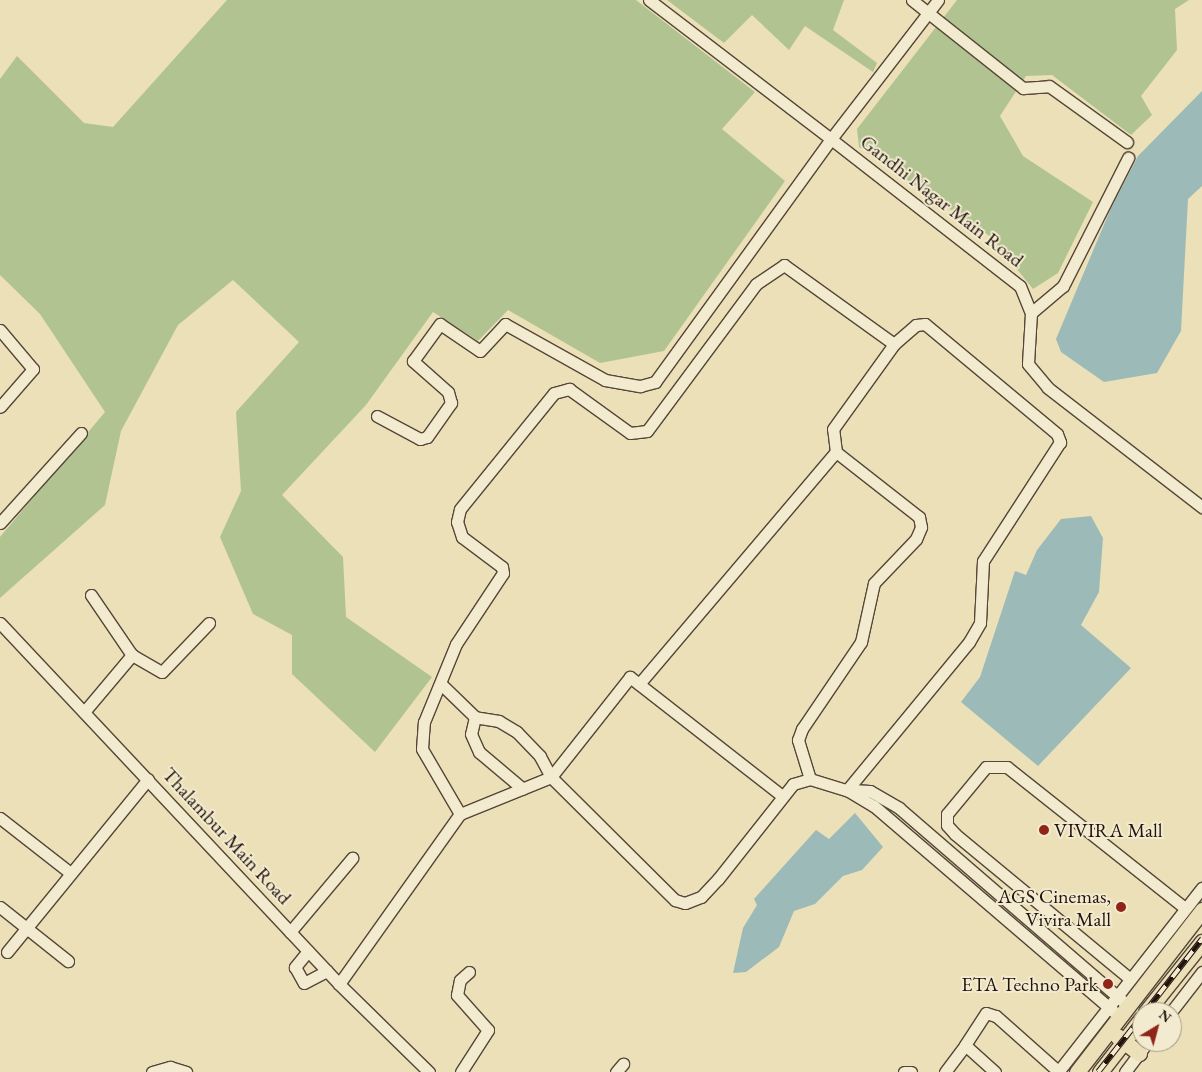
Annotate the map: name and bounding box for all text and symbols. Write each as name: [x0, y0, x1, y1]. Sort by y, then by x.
street label: Gandhi Nagar Main Road: [856, 130, 1028, 272]
street label: Thalambur Main Road: [157, 763, 297, 909]
place label: VIVIRA Mall: [1054, 818, 1163, 842]
marker: VIVIRA Mall: [1038, 824, 1050, 836]
place label: AGS Cinemas, Vivira Mall: [998, 884, 1111, 931]
marker: AGS Cinemas, Vivira Mall: [1115, 901, 1127, 913]
place label: ETA Techno Park: [961, 972, 1098, 996]
marker: ETA Techno Park: [1102, 978, 1114, 990]
north arrow: [1132, 1002, 1182, 1052]
text: N: [1155, 1005, 1175, 1026]

